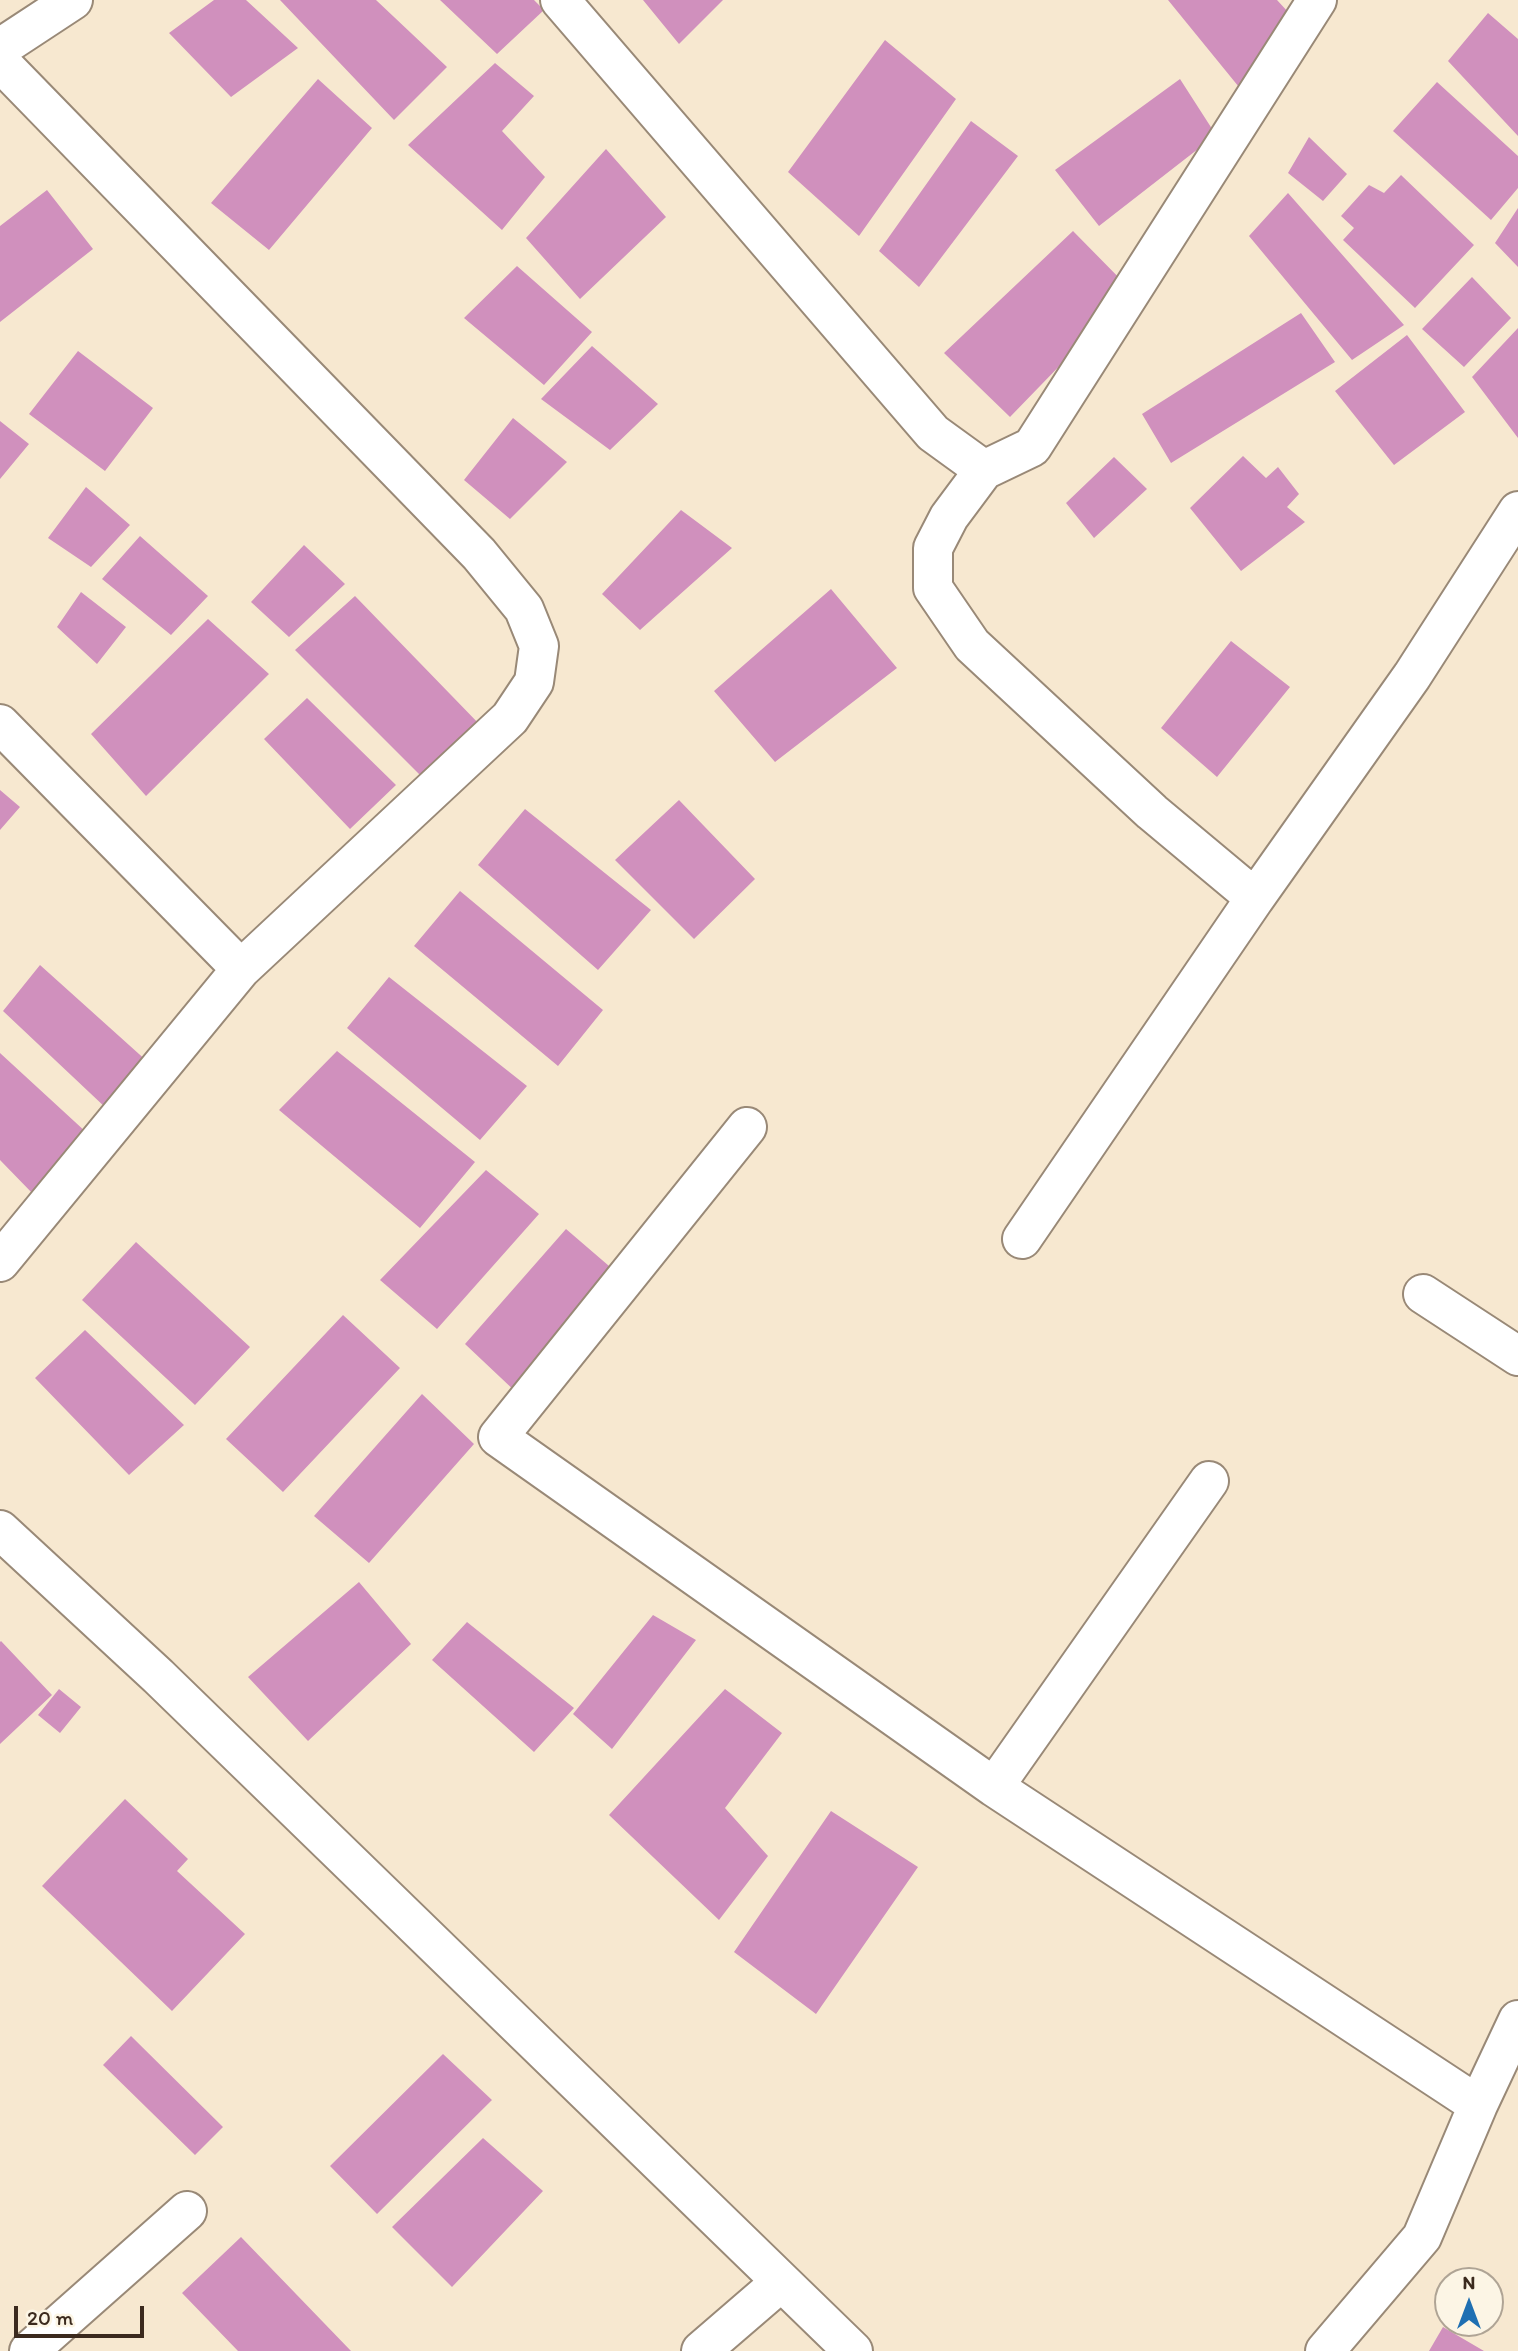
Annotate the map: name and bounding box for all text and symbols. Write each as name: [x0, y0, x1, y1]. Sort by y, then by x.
north arrow: [1434, 2267, 1504, 2337]
text: N: [1463, 2271, 1475, 2294]
scale bar: [18, 2292, 147, 2336]
text: 20 m: [27, 2305, 73, 2330]

